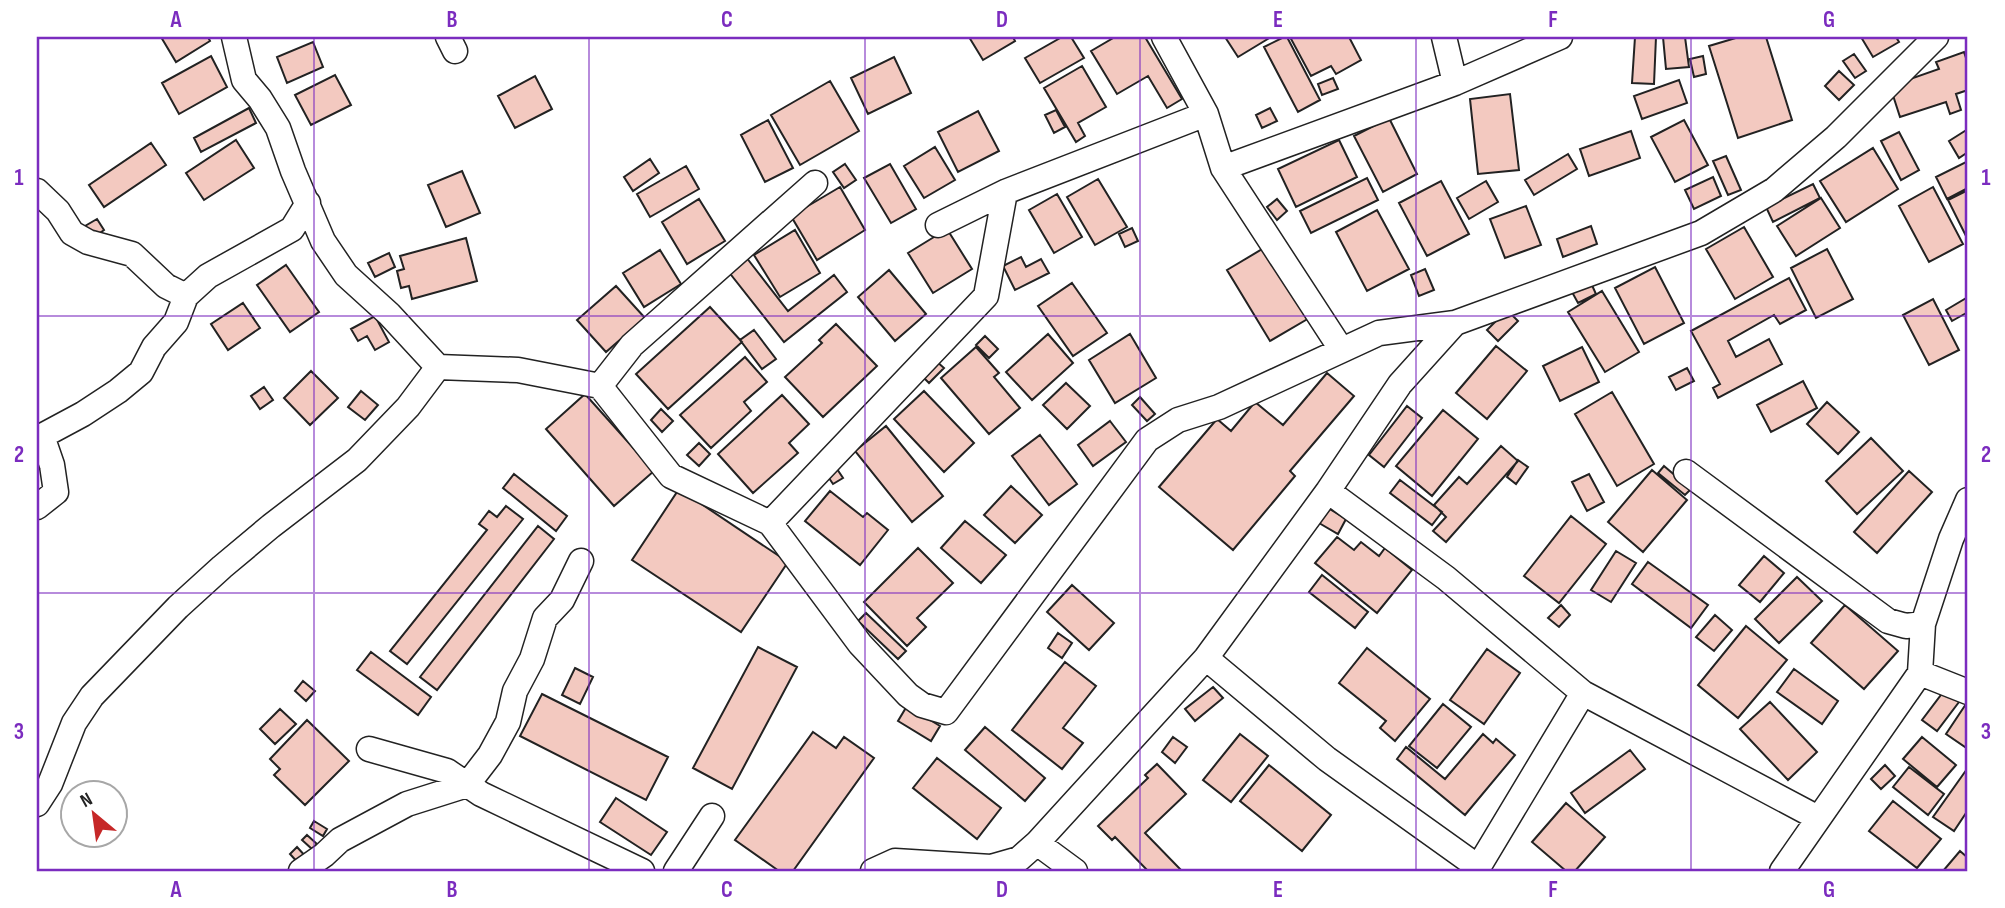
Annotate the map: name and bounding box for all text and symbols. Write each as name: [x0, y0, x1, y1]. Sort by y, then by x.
text: A: [170, 6, 183, 34]
text: B: [447, 6, 458, 34]
text: C: [721, 6, 733, 34]
text: D: [996, 6, 1008, 34]
text: E: [1273, 6, 1283, 34]
text: F: [1548, 6, 1558, 34]
text: G: [1823, 6, 1835, 34]
text: 1: [14, 164, 24, 192]
text: 1: [1981, 164, 1991, 192]
text: 2: [14, 441, 24, 469]
text: 2: [1981, 441, 1991, 469]
text: 3: [14, 718, 24, 746]
text: 3: [1981, 718, 1991, 746]
north arrow: [60, 778, 130, 848]
text: N: [76, 788, 97, 813]
text: A: [170, 876, 183, 904]
text: B: [447, 876, 458, 904]
text: C: [721, 876, 733, 904]
text: D: [996, 876, 1008, 904]
text: E: [1273, 876, 1283, 904]
text: F: [1548, 876, 1558, 904]
text: G: [1823, 876, 1835, 904]

